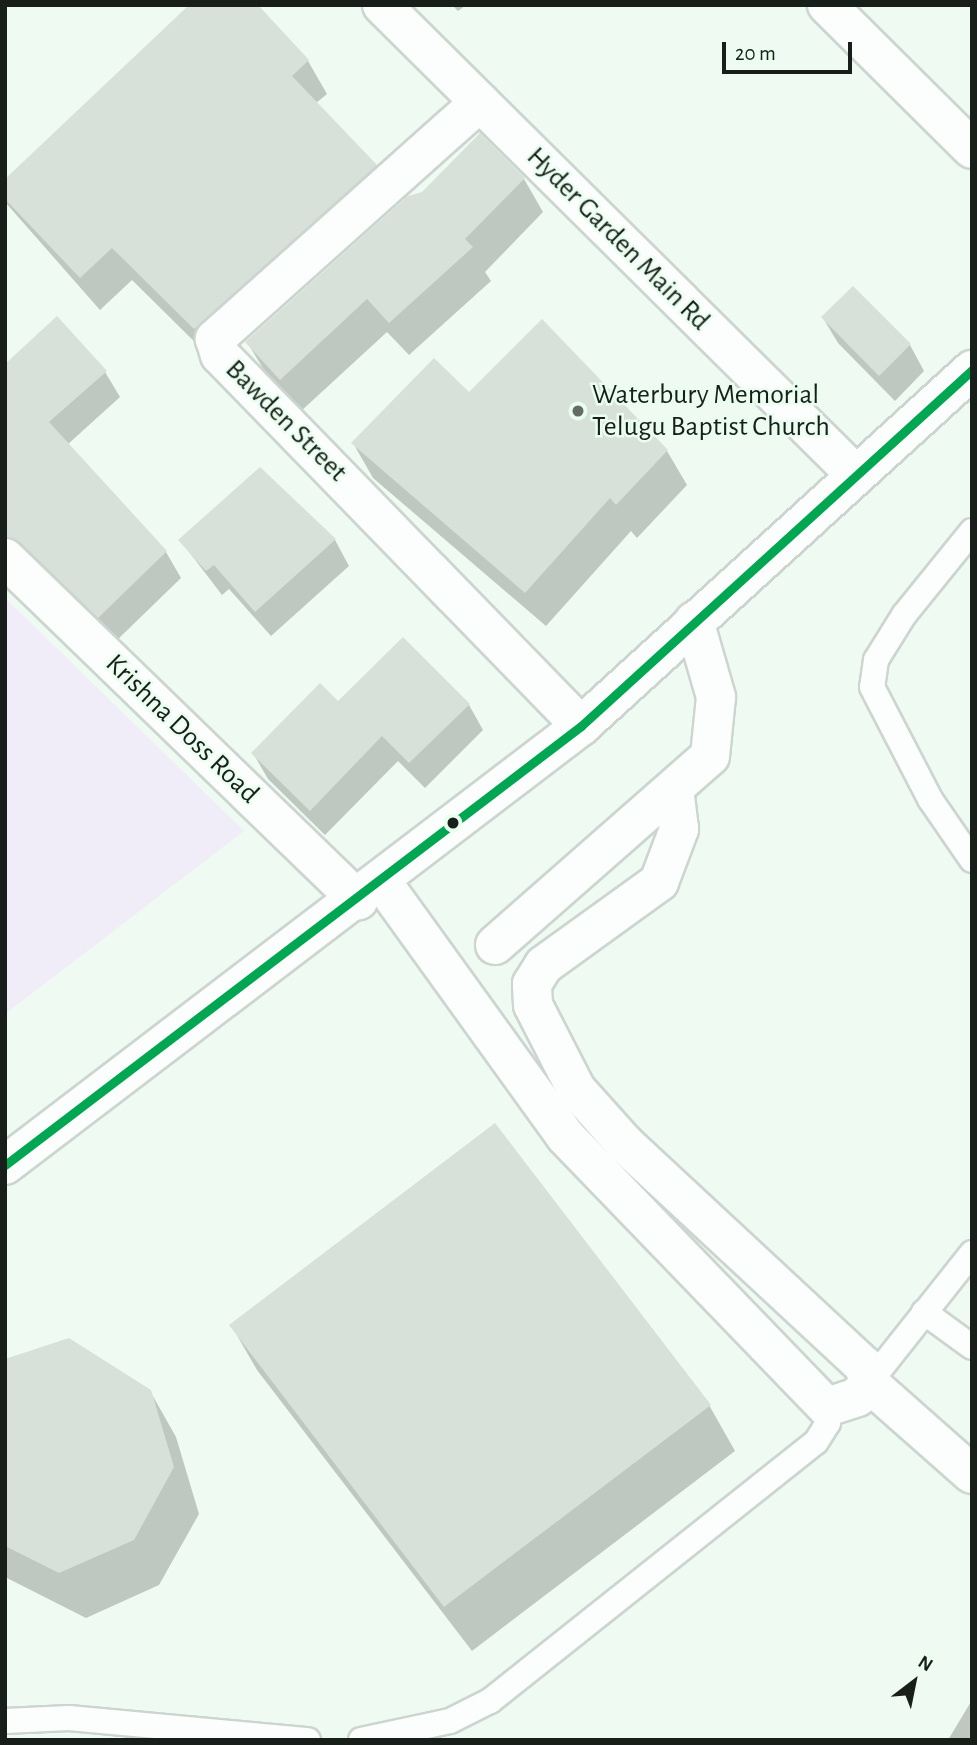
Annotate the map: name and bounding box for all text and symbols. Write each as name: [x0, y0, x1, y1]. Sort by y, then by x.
scale bar: [725, 28, 855, 72]
text: 20 m: [735, 43, 776, 64]
street label: Hyder Garden Main Rd: [519, 140, 717, 338]
street label: Bawden Street: [218, 353, 354, 489]
place label: Waterbury Memorial Telugu Baptist Church: [592, 378, 830, 444]
marker: Waterbury Memorial Telugu Baptist Church: [570, 403, 586, 419]
street label: Krishna Doss Road: [98, 647, 266, 811]
unlabelled marker: [446, 816, 460, 830]
north arrow: [879, 1647, 949, 1717]
text: N: [915, 1652, 936, 1675]

